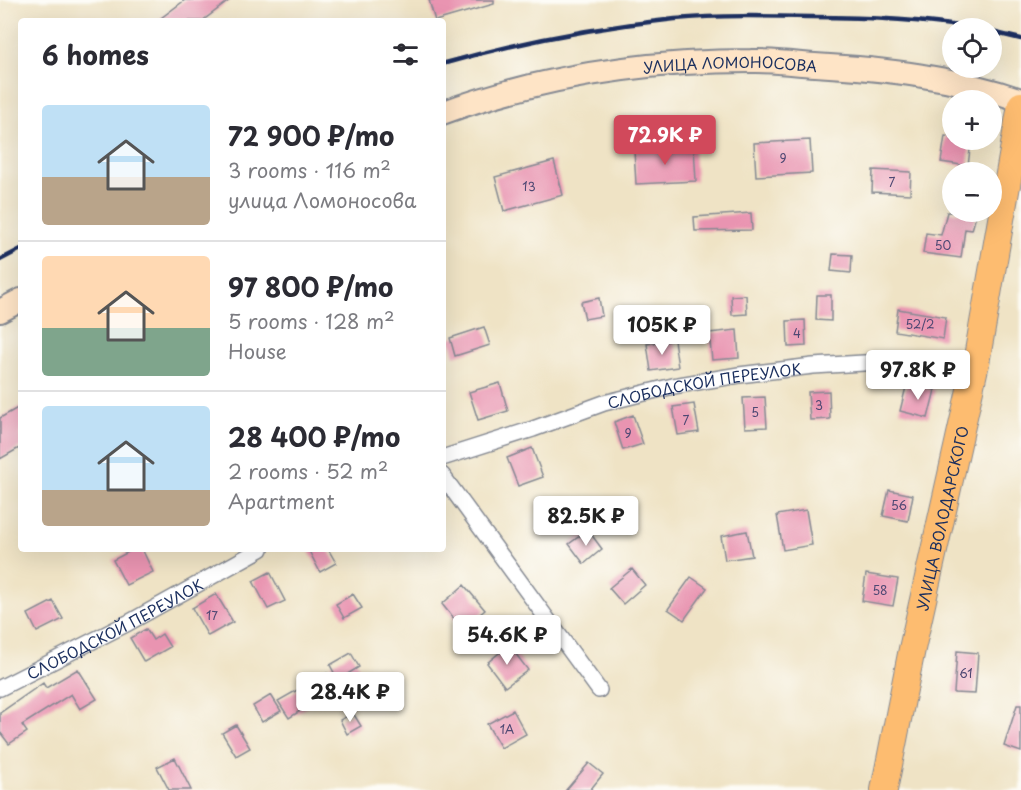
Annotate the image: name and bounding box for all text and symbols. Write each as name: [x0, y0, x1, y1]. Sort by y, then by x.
map controls: [942, 18, 1002, 222]
button: locate: [942, 18, 1002, 78]
text: 6 homes: [42, 35, 149, 74]
icon: filters: [389, 38, 422, 71]
street label: УЛИЦА ЛОМОНОСОВА: [642, 49, 818, 78]
button: +: [942, 90, 1002, 150]
pin: 72.9K ₽: [610, 115, 720, 166]
text: 72 900 ₽/mo: [228, 116, 394, 155]
text: 72.9K ₽: [628, 119, 702, 149]
icon: home: [90, 129, 162, 201]
house number: 9: [779, 149, 787, 167]
text: 3 rooms · 116 m²: [228, 155, 391, 185]
button: −: [942, 162, 1002, 222]
house number: 7: [889, 173, 896, 191]
house number: 13: [522, 177, 536, 195]
text: улица Ломоносова: [228, 185, 416, 215]
house number: 50: [935, 236, 951, 254]
text: 97 800 ₽/mo: [228, 267, 393, 306]
icon: home: [90, 280, 162, 352]
pin: 105K ₽: [613, 305, 711, 356]
text: 5 rooms · 128 m²: [228, 306, 394, 336]
text: 105K ₽: [627, 309, 697, 339]
house number: 52/2: [905, 315, 935, 333]
house number: 4: [793, 324, 801, 342]
text: House: [228, 336, 287, 366]
pin: 97.8K ₽: [863, 350, 973, 401]
text: 97.8K ₽: [880, 354, 956, 384]
street label: СЛОБОДСКОЙ ПЕРЕУЛОК: [605, 356, 802, 413]
house number: 3: [815, 396, 823, 414]
house number: 5: [751, 403, 759, 421]
house number: 7: [683, 411, 690, 429]
text: 28 400 ₽/mo: [228, 417, 400, 456]
street label: УЛИЦА ВОЛОДАРСКОГО: [909, 423, 973, 613]
house number: 9: [624, 424, 632, 442]
icon: home: [90, 430, 162, 502]
text: 2 rooms · 52 m²: [228, 456, 388, 486]
text: Apartment: [228, 486, 335, 516]
pin: 82.5K ₽: [531, 496, 641, 547]
house number: 56: [891, 496, 907, 514]
text: 82.5K ₽: [547, 500, 625, 530]
street label: СЛОБОДСКОЙ ПЕРЕУЛОК: [22, 572, 207, 684]
house number: 58: [872, 581, 888, 599]
house number: 17: [206, 606, 218, 624]
pin: 54.6K ₽: [452, 615, 562, 666]
text: 54.6K ₽: [467, 619, 547, 649]
house number: 61: [959, 664, 973, 682]
pin: 28.4K ₽: [295, 672, 405, 723]
text: 28.4K ₽: [310, 676, 390, 706]
house number: 1А: [500, 720, 514, 738]

